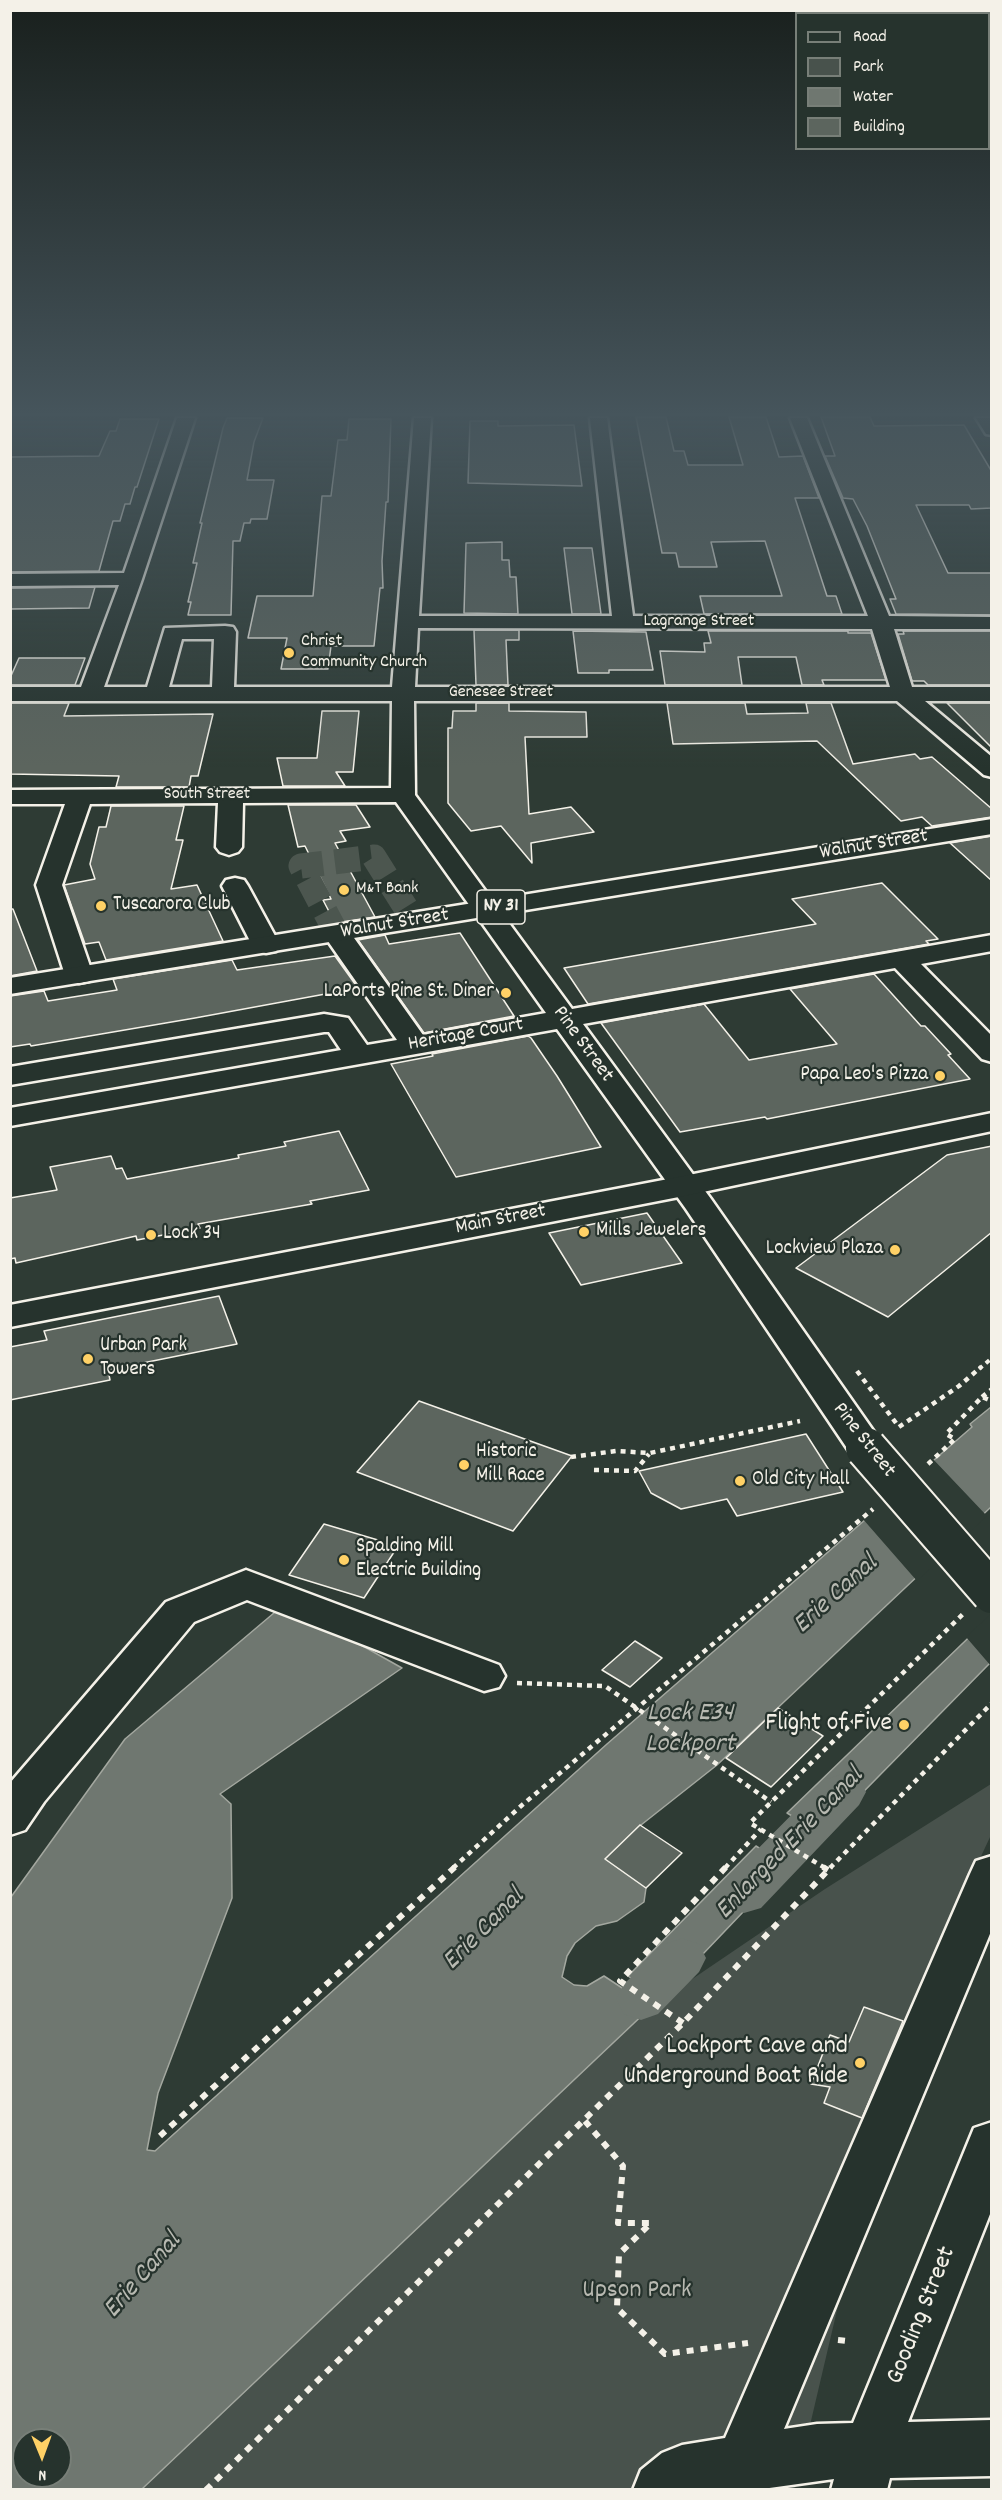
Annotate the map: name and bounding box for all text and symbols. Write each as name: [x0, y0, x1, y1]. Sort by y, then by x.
legend: [795, 12, 990, 150]
text: Road: [853, 25, 887, 50]
text: Park: [853, 55, 884, 80]
text: Water: [853, 85, 893, 110]
text: Building: [853, 115, 905, 140]
street label: Lagrange Street: [644, 612, 754, 634]
place label: Christ Community Church: [301, 632, 427, 674]
marker: Christ Community Church: [282, 646, 296, 660]
street label: Genesee Street: [449, 683, 553, 705]
street label: South Street: [164, 785, 250, 807]
street label: Walnut Street: [818, 825, 930, 867]
place label: M&T Bank: [356, 879, 418, 901]
marker: M&T Bank: [337, 883, 351, 897]
road number: NY 31: [477, 890, 525, 924]
place label: Tuscarora Club: [113, 893, 231, 919]
marker: Tuscarora Club: [94, 899, 108, 913]
street label: Walnut Street: [339, 904, 451, 946]
place label: LaPorts Pine St. Diner: [324, 980, 494, 1006]
marker: LaPorts Pine St. Diner: [499, 986, 513, 1000]
street label: Pine Street: [546, 1002, 618, 1088]
street label: Heritage Court: [406, 1013, 526, 1059]
place label: Papa Leo's Pizza: [800, 1063, 928, 1089]
marker: Papa Leo's Pizza: [933, 1069, 947, 1083]
street label: Main Street: [454, 1200, 548, 1242]
place label: Mills Jewelers: [596, 1219, 706, 1245]
place label: Lock 34: [163, 1222, 221, 1248]
marker: Mills Jewelers: [577, 1225, 591, 1239]
marker: Lock 34: [144, 1228, 158, 1242]
place label: Lockview Plaza: [766, 1237, 883, 1263]
marker: Lockview Plaza: [888, 1243, 902, 1257]
place label: Urban Park Towers: [100, 1334, 187, 1384]
marker: Urban Park Towers: [81, 1352, 95, 1366]
street label: Pine Street: [826, 1399, 900, 1483]
place label: Historic Mill Race: [476, 1440, 545, 1490]
marker: Historic Mill Race: [457, 1458, 471, 1472]
place label: Old City Hall: [752, 1468, 850, 1494]
marker: Old City Hall: [733, 1474, 747, 1488]
place label: Spalding Mill Electric Building: [356, 1535, 481, 1585]
water label: Erie Canal: [788, 1550, 886, 1642]
marker: Spalding Mill Electric Building: [337, 1553, 351, 1567]
water label: Lock E34 Lockport: [645, 1699, 735, 1762]
place label: Flight of Five: [765, 1709, 892, 1741]
marker: Flight of Five: [897, 1718, 911, 1732]
water label: Enlarged Erie Canal: [710, 1762, 872, 1928]
water label: Erie Canal: [437, 1883, 533, 1979]
place label: Lockport Cave and Underground Boat Ride: [624, 2032, 848, 2094]
marker: Lockport Cave and Underground Boat Ride: [853, 2056, 867, 2070]
water label: Erie Canal: [98, 2228, 190, 2326]
street label: Gooding Street: [881, 2243, 965, 2389]
park label: Upson Park: [582, 2276, 692, 2308]
north arrow: [12, 2428, 72, 2488]
text: N: [38, 2463, 46, 2486]

